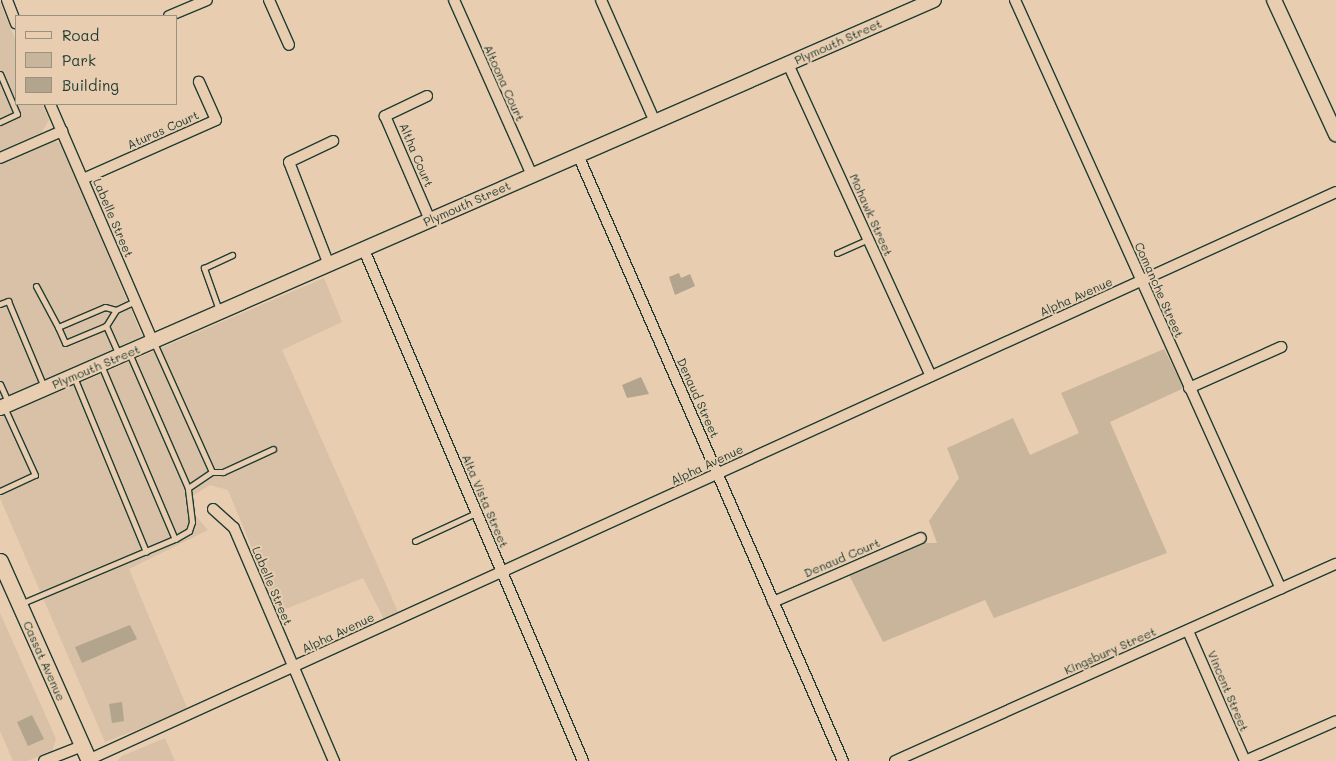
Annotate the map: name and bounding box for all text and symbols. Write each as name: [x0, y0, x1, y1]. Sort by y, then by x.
legend: [15, 15, 178, 105]
street label: Plymouth Street: [792, 16, 884, 68]
text: Road: [62, 25, 99, 45]
street label: Altoona Court: [481, 42, 527, 124]
text: Park: [62, 50, 96, 70]
text: Building: [62, 75, 119, 95]
street label: Aturas Court: [125, 108, 201, 152]
street label: Altha Court: [396, 121, 436, 189]
street label: Mohawk Street: [846, 172, 896, 258]
street label: Labelle Street: [90, 176, 136, 260]
street label: Plymouth Street: [421, 178, 513, 230]
street label: Comanche Street: [1132, 240, 1186, 340]
street label: Alpha Avenue: [1037, 274, 1115, 320]
street label: Plymouth Street: [50, 342, 142, 392]
street label: Denaud Street: [674, 356, 722, 440]
street label: Alpha Avenue: [668, 442, 746, 488]
street label: Alta Vista Street: [459, 452, 511, 550]
street label: Denaud Court: [802, 535, 882, 581]
street label: Labelle Street: [249, 544, 295, 628]
street label: Alpha Avenue: [299, 610, 377, 656]
street label: Cassat Avenue: [20, 619, 68, 703]
street label: Kingsbury Street: [1062, 624, 1158, 678]
street label: Vincent Street: [1204, 648, 1252, 734]

